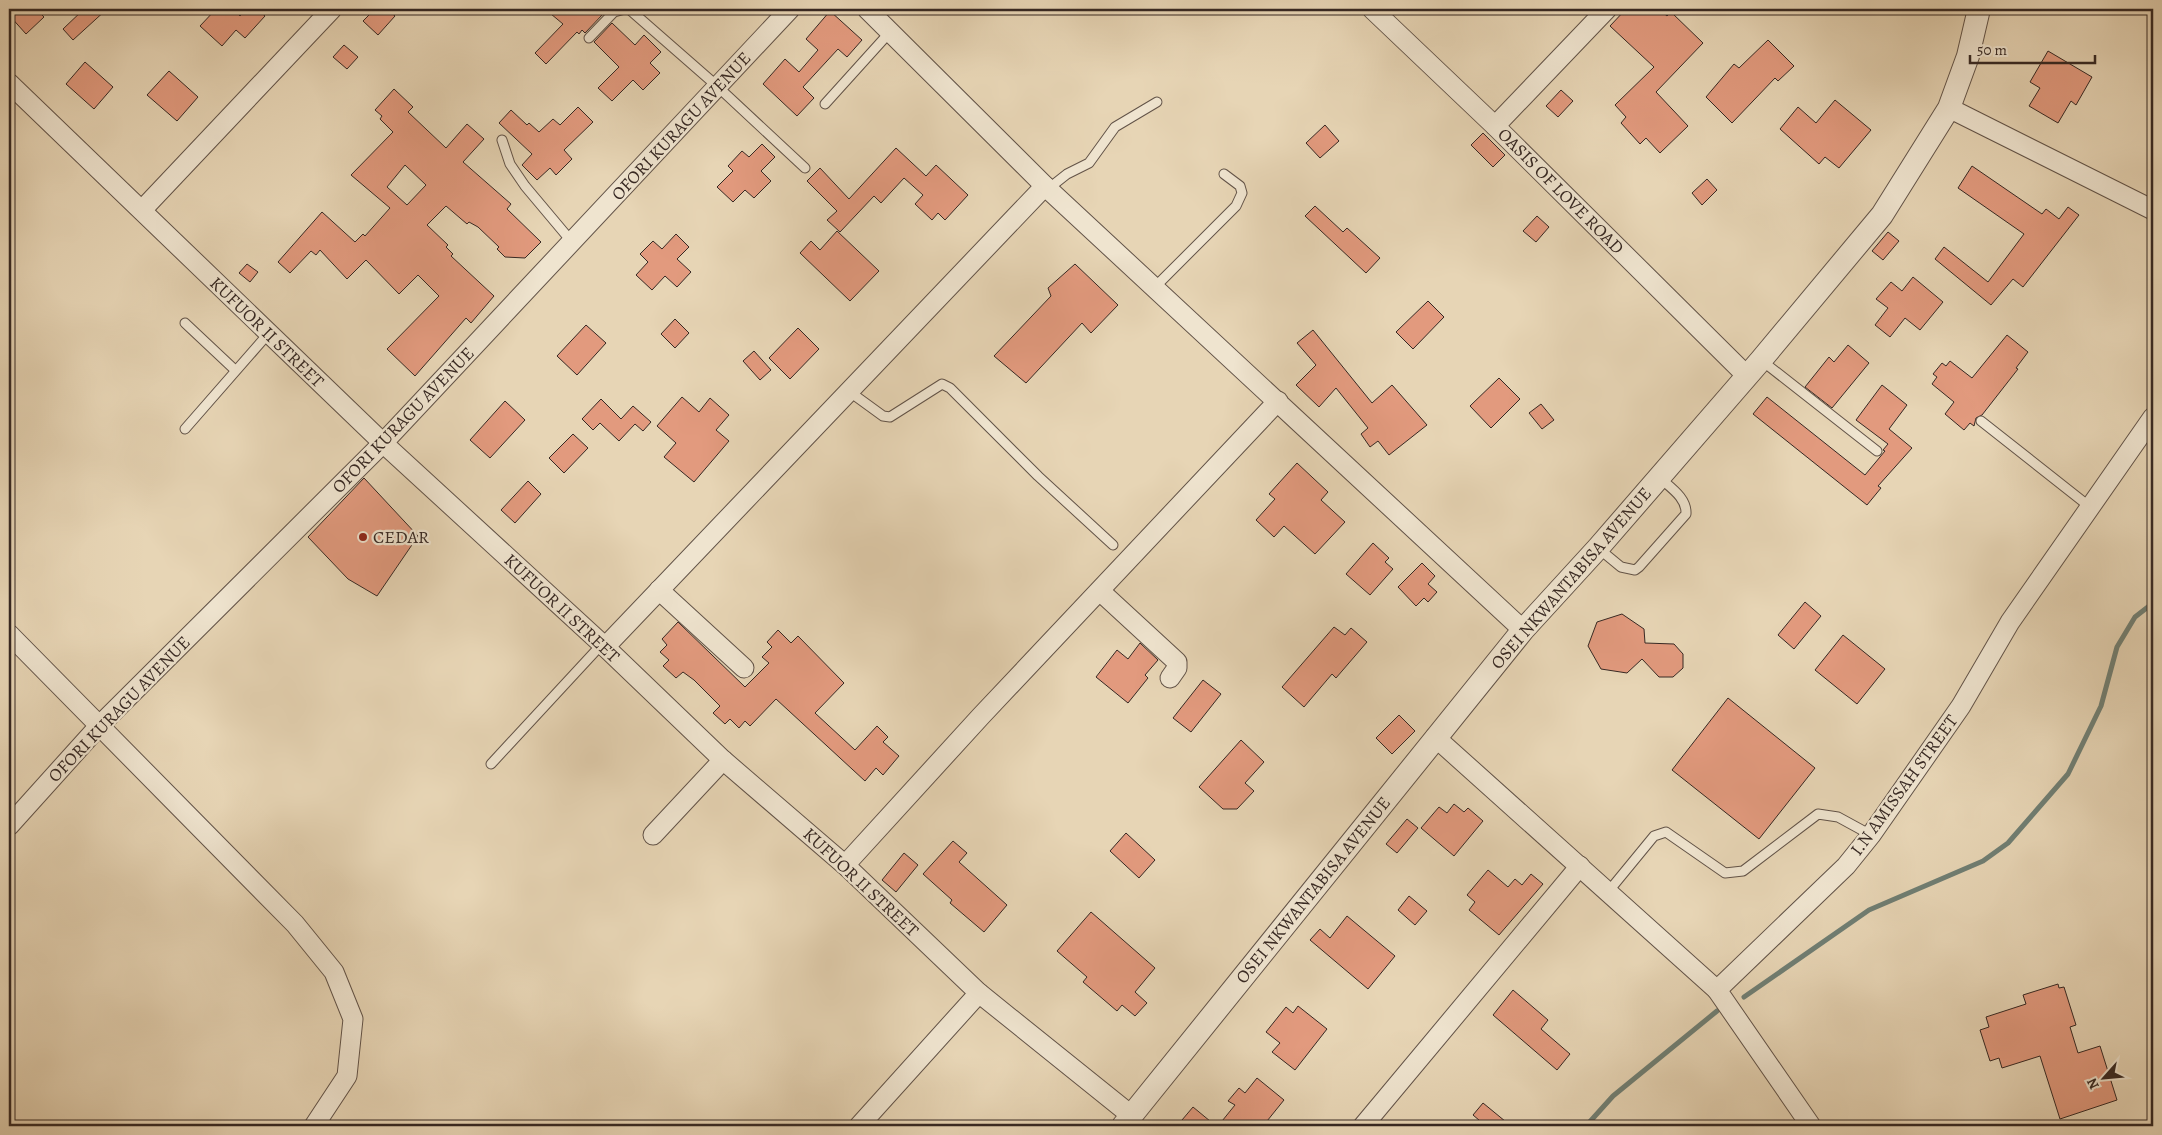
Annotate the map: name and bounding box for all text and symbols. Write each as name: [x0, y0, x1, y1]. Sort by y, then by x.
scale bar: [1970, 32, 2094, 64]
text: 50 m: [1977, 40, 2007, 60]
street label: OFORI KURAGU AVENUE: [606, 47, 756, 205]
street label: OASIS OF LOVE ROAD: [1493, 123, 1629, 259]
street label: KUFUOR II STREET: [205, 271, 329, 393]
street label: OFORI KURAGU AVENUE: [327, 342, 479, 498]
street label: OSEI NKWANTABISA AVENUE: [1485, 482, 1657, 674]
place label: CEDAR: [373, 525, 429, 549]
marker: CEDAR: [357, 531, 369, 543]
street label: KUFUOR II STREET: [499, 548, 625, 668]
street label: OFORI KURAGU AVENUE: [43, 631, 195, 787]
street label: I.N AMISSAH STREET: [1845, 710, 1963, 860]
street label: OSEI NKWANTABISA AVENUE: [1230, 792, 1396, 988]
street label: KUFUOR II STREET: [798, 822, 924, 942]
north arrow: [2080, 1052, 2130, 1102]
text: N: [2082, 1075, 2104, 1093]

